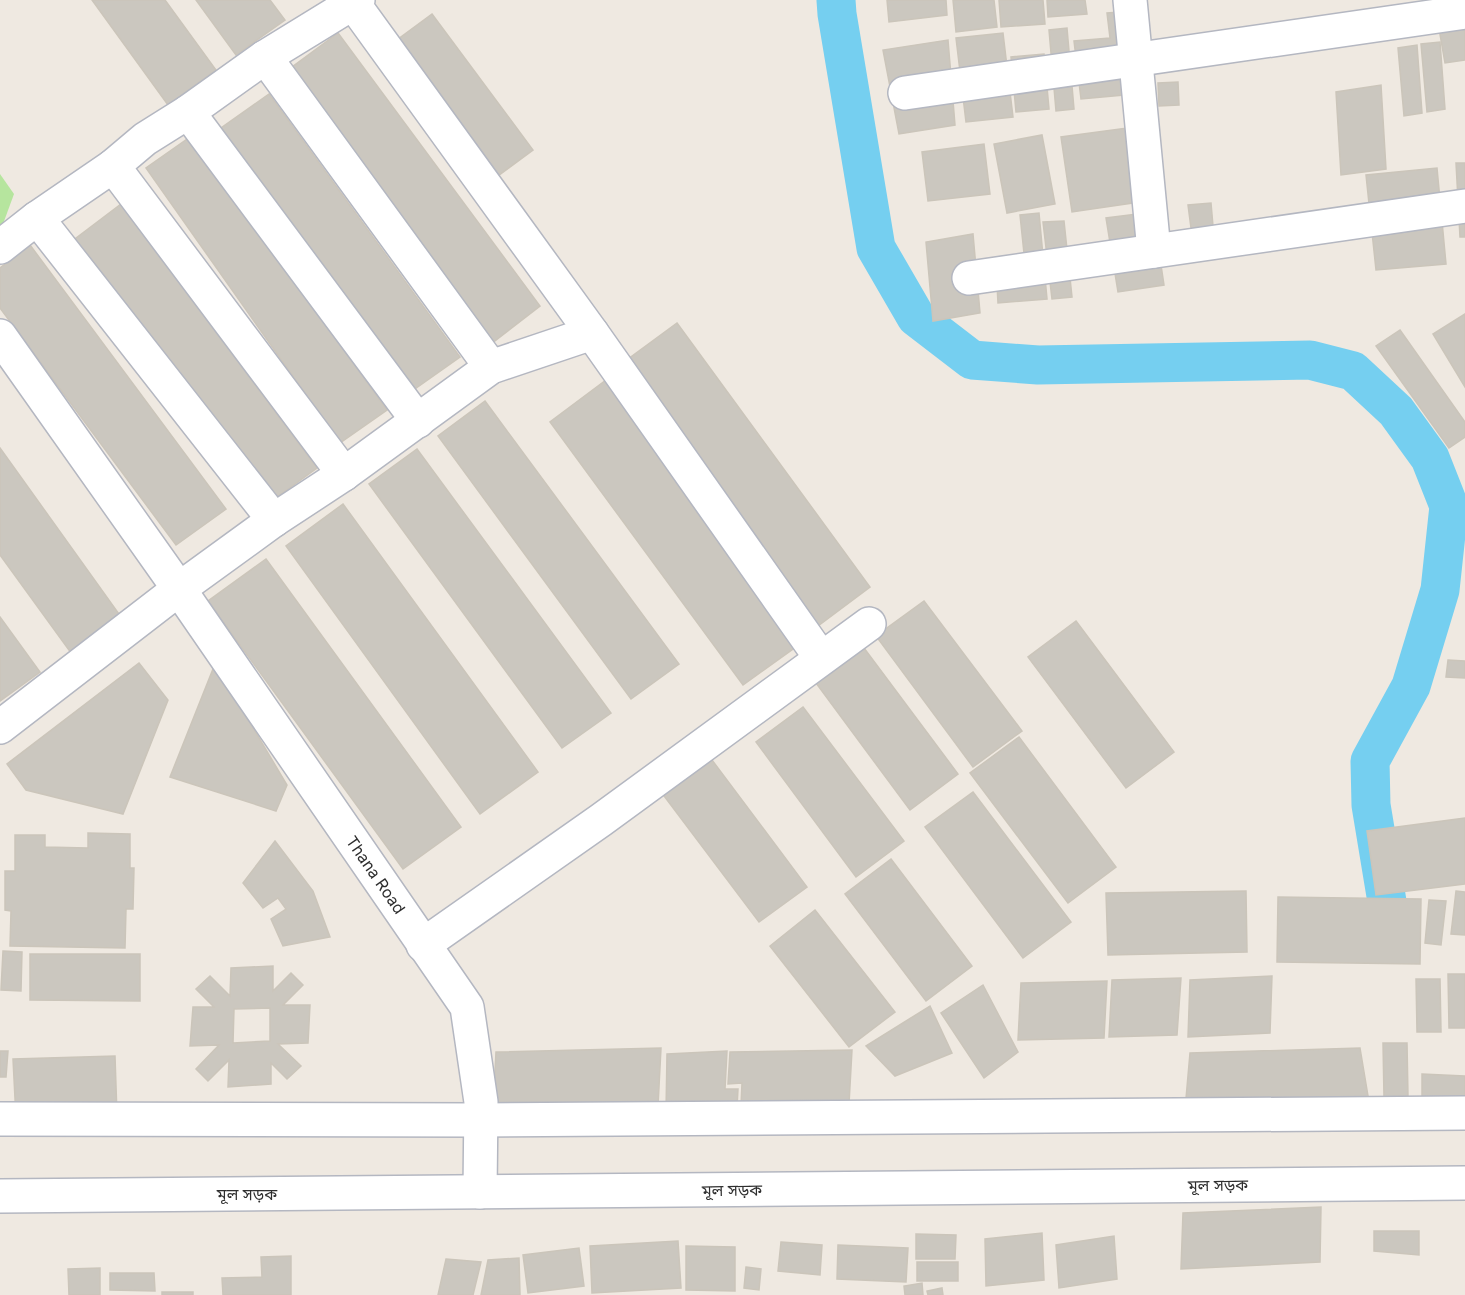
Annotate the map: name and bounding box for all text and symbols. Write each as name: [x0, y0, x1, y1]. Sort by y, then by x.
street label: Thana Road: [342, 832, 410, 918]
street label: মূল সড়ক: [1187, 1174, 1249, 1196]
street label: মূল সড়ক: [701, 1179, 763, 1201]
street label: মূল সড়ক: [216, 1184, 278, 1204]

